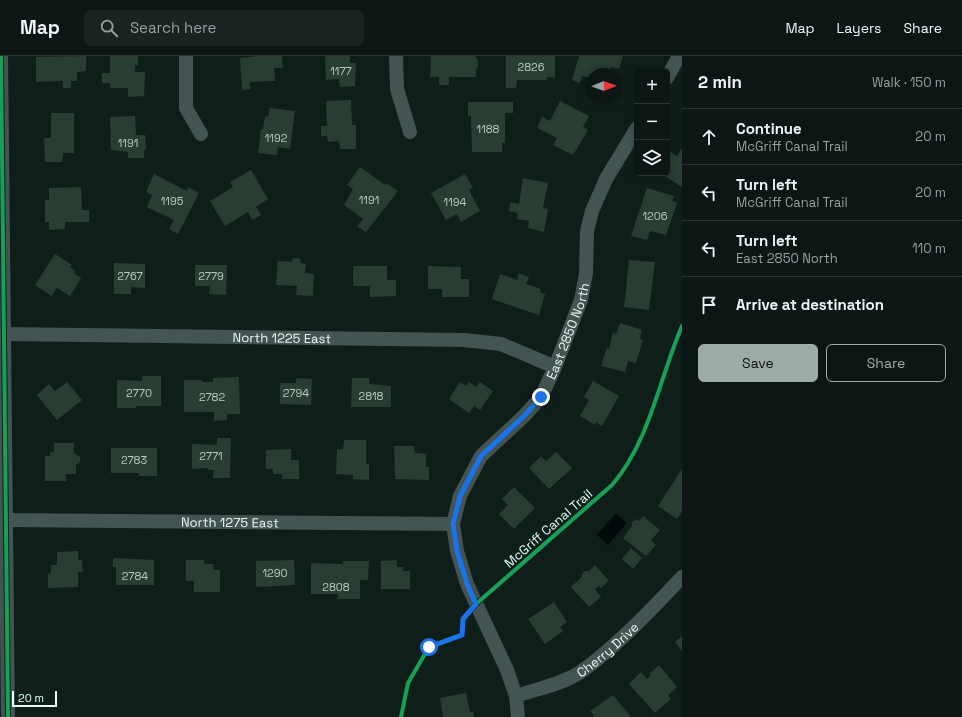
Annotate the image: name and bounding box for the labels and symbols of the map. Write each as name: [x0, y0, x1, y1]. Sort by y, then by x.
house number: 2826: [518, 60, 545, 74]
house number: 1177: [330, 64, 352, 78]
north arrow: [586, 68, 622, 104]
house number: 1188: [477, 122, 500, 136]
house number: 1192: [265, 131, 288, 145]
house number: 1191: [118, 136, 138, 150]
house number: 1191: [359, 193, 379, 207]
house number: 1195: [161, 194, 184, 208]
house number: 1194: [444, 195, 467, 209]
house number: 1206: [642, 209, 668, 223]
house number: 2767: [117, 269, 143, 283]
house number: 2779: [198, 269, 224, 283]
street label: East 2850 North: [542, 281, 593, 382]
street label: North 1225 East: [233, 329, 331, 347]
house number: 2770: [126, 386, 152, 400]
house number: 2794: [283, 386, 309, 400]
route end: [532, 388, 550, 406]
house number: 2818: [359, 389, 384, 403]
house number: 2782: [199, 390, 225, 404]
house number: 2771: [199, 449, 223, 463]
house number: 2783: [121, 453, 147, 467]
street label: McGriff Canal Trail: [501, 485, 596, 571]
street label: North 1275 East: [181, 514, 279, 531]
house number: 1290: [263, 566, 288, 580]
house number: 2784: [122, 569, 148, 583]
house number: 2808: [322, 580, 350, 594]
street label: Cherry Drive: [573, 619, 642, 681]
route start: [420, 638, 438, 656]
scale bar: [12, 689, 57, 708]

